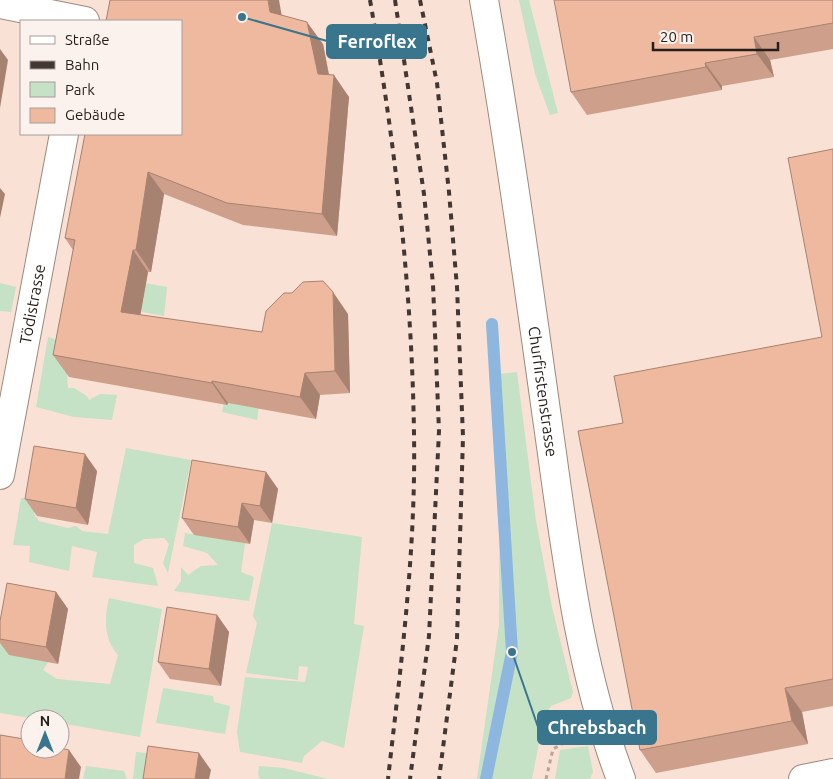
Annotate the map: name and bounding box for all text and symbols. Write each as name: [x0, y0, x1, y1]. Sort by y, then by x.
legend: [20, 20, 182, 135]
scale bar: [653, 20, 778, 52]
callout: Ferroflex: [327, 25, 426, 58]
text: 20 m: [660, 28, 693, 45]
text: Straße: [65, 31, 109, 48]
text: Ferroflex: [338, 31, 417, 51]
text: Bahn: [65, 56, 99, 73]
text: Park: [65, 81, 95, 98]
text: Gebäude: [65, 106, 125, 123]
street label: Tödistrasse: [16, 262, 48, 345]
street label: Churfirstenstrasse: [525, 325, 561, 458]
north arrow: [20, 709, 70, 759]
callout: Chrebsbach: [538, 711, 656, 744]
text: N: [40, 713, 50, 729]
text: Chrebsbach: [548, 717, 646, 737]

